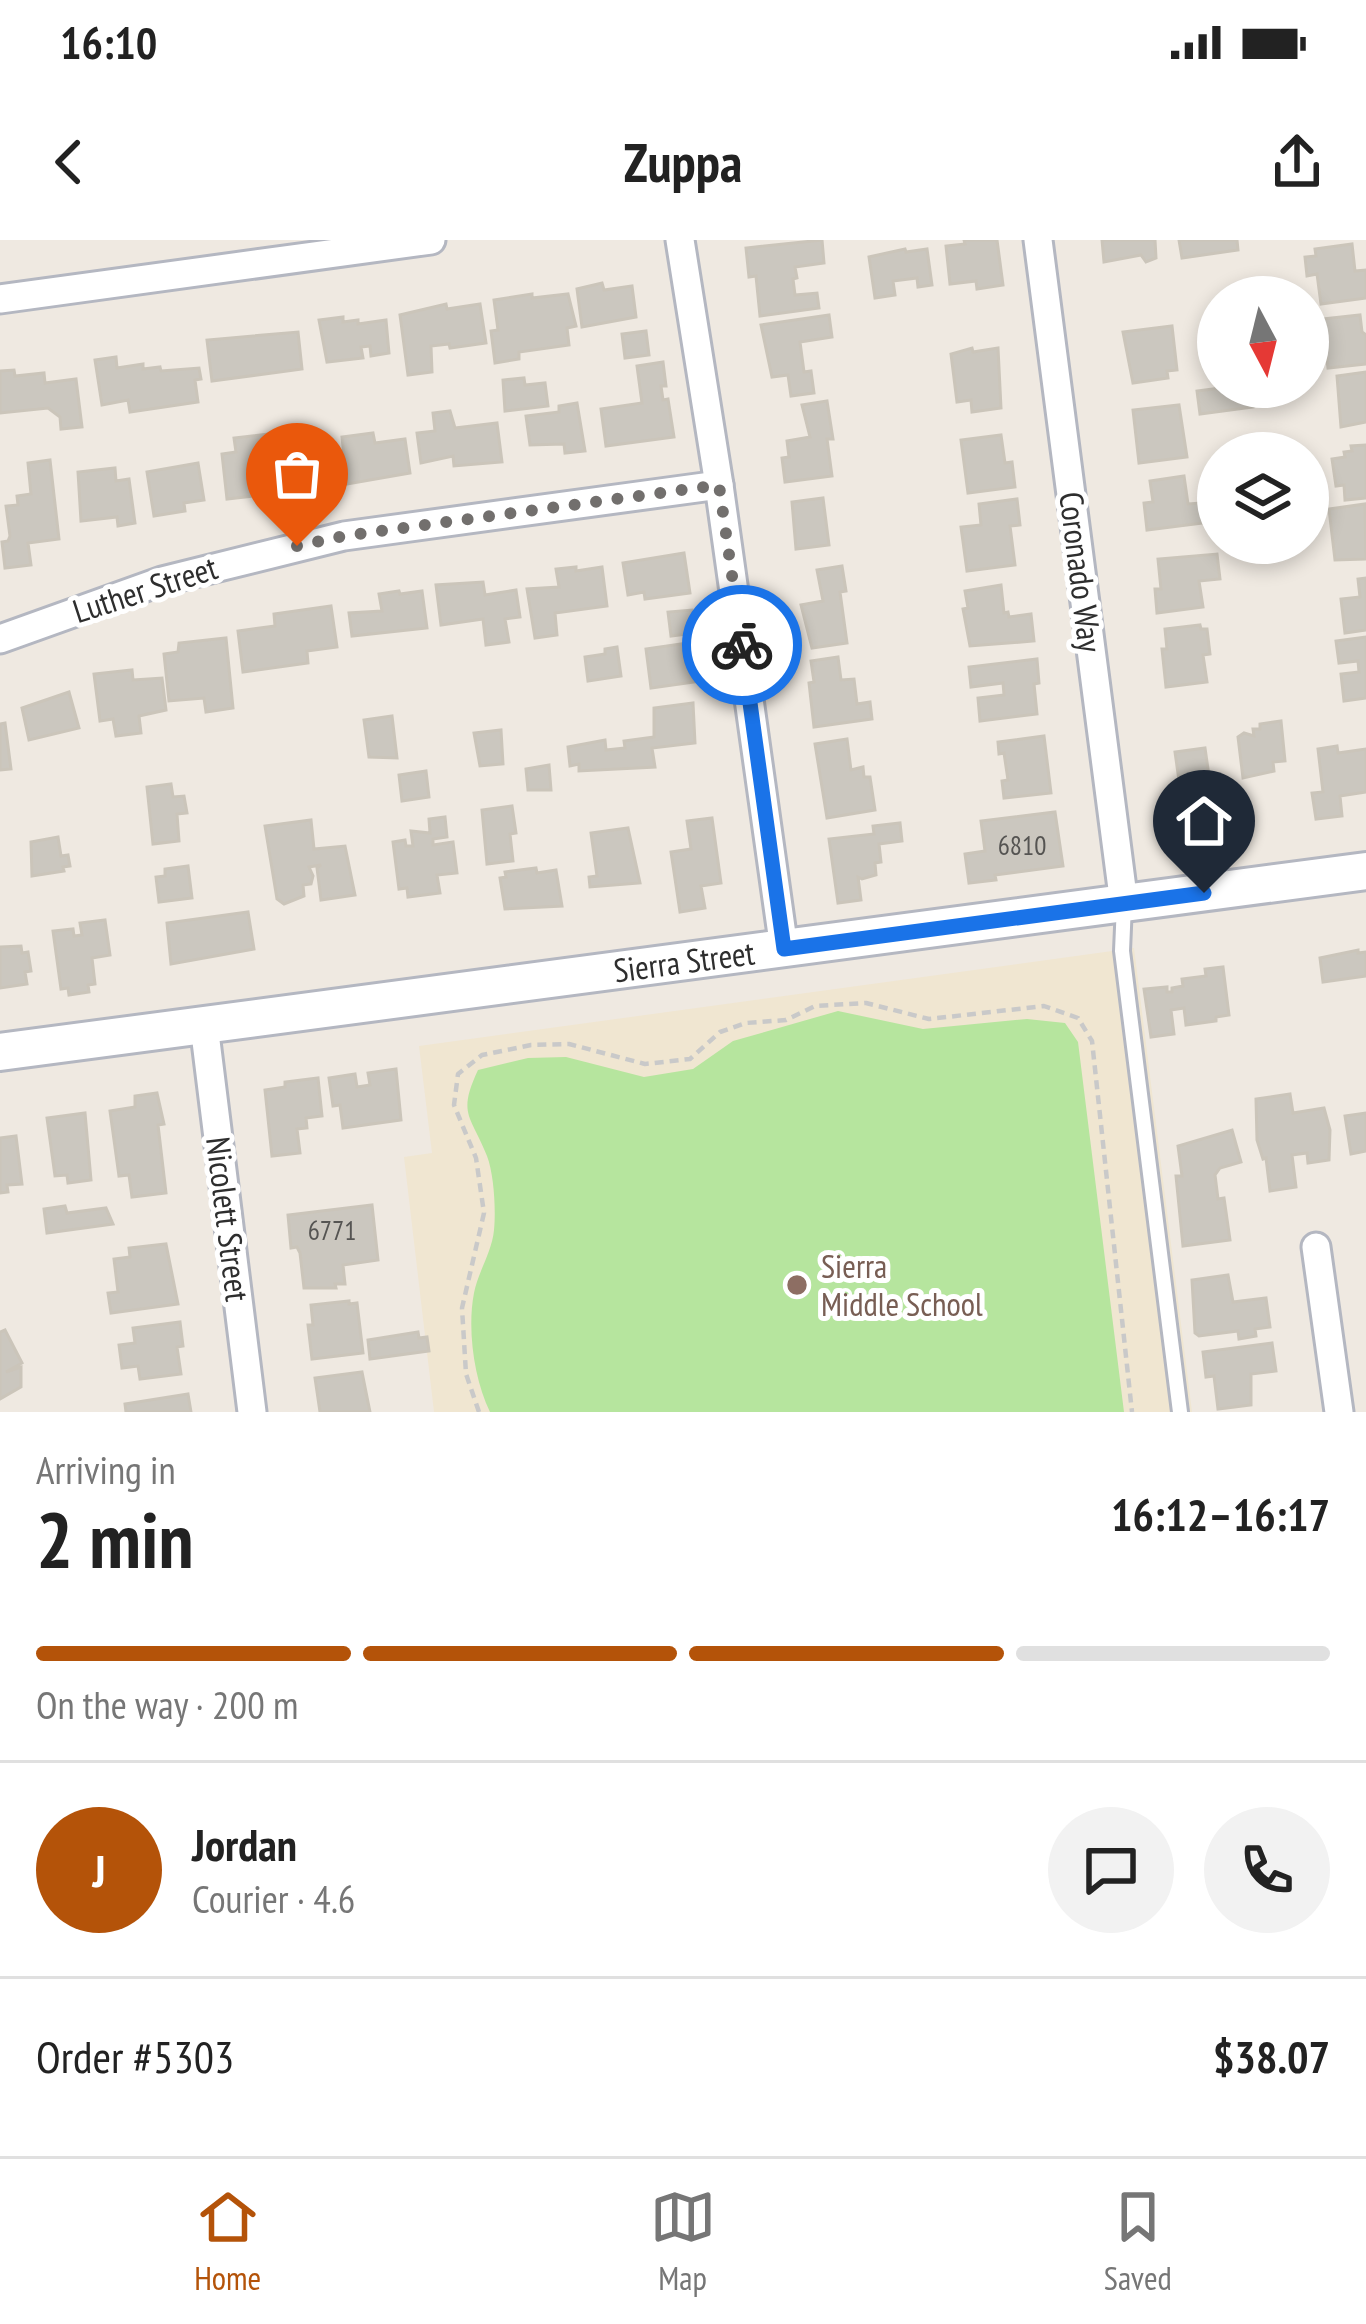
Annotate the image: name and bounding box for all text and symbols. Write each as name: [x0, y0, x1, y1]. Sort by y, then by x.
text: 16:10: [60, 13, 157, 71]
text: Zuppa: [624, 127, 742, 197]
icon: back: [36, 129, 102, 195]
icon: share: [1264, 129, 1330, 195]
north arrow: [1197, 276, 1329, 408]
map controls: [1197, 276, 1329, 564]
pin: [246, 423, 348, 546]
button: layers: [1197, 432, 1329, 564]
icon: bag: [264, 441, 330, 507]
street label: Coronado Way: [1050, 489, 1113, 655]
street label: Luther Street: [67, 545, 222, 632]
courier: [682, 585, 802, 705]
icon: bike: [709, 612, 775, 678]
pin: [1153, 770, 1255, 893]
icon: home: [1171, 788, 1237, 854]
house number: 6810: [998, 828, 1046, 862]
street label: Sierra Street: [611, 930, 757, 991]
street label: Nicolett Street: [197, 1134, 260, 1304]
house number: 6771: [308, 1213, 356, 1247]
place label: Sierra Middle School: [821, 1244, 983, 1325]
marker: Sierra Middle School: [784, 1272, 810, 1298]
text: Arriving in: [36, 1444, 176, 1495]
text: 16:12–16:17: [1111, 1485, 1330, 1543]
text: 2 min: [36, 1489, 194, 1590]
text: On the way · 200 m: [36, 1679, 298, 1730]
button: chat: [1048, 1807, 1174, 1933]
button: phone: [1204, 1807, 1330, 1933]
text: Jordan: [192, 1815, 297, 1873]
text: J: [92, 1841, 106, 1899]
text: Courier · 4.6: [192, 1873, 355, 1924]
text: Order #5303: [36, 2027, 234, 2085]
text: $38.07: [1213, 2027, 1330, 2085]
tab: Home: [194, 2184, 261, 2299]
tab: Map: [650, 2184, 716, 2299]
tab: Saved: [1104, 2184, 1172, 2299]

